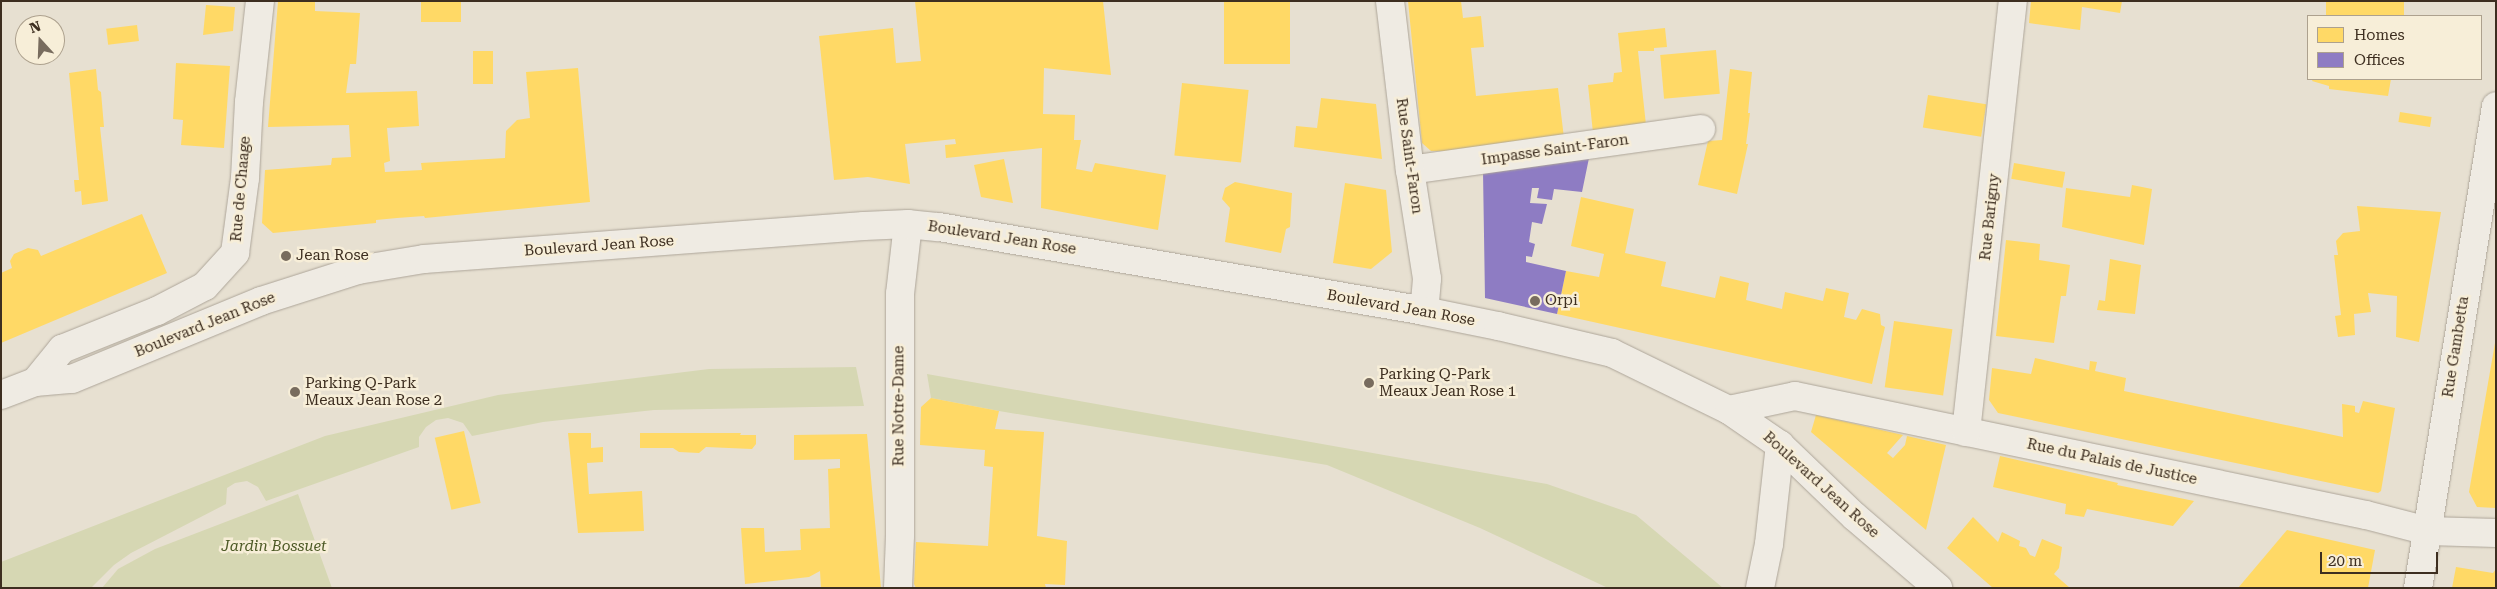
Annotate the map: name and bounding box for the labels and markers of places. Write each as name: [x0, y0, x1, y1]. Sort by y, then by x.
place label: Jean Rose: [296, 247, 369, 265]
marker: Jean Rose: [280, 250, 292, 262]
place label: Orpi: [1545, 292, 1578, 310]
marker: Orpi: [1529, 295, 1541, 307]
place label: Parking Q-Park Meaux Jean Rose 1: [1379, 365, 1516, 400]
place label: Parking Q-Park Meaux Jean Rose 2: [305, 374, 442, 409]
marker: Parking Q-Park Meaux Jean Rose 1: [1363, 377, 1375, 389]
marker: Parking Q-Park Meaux Jean Rose 2: [289, 386, 301, 398]

